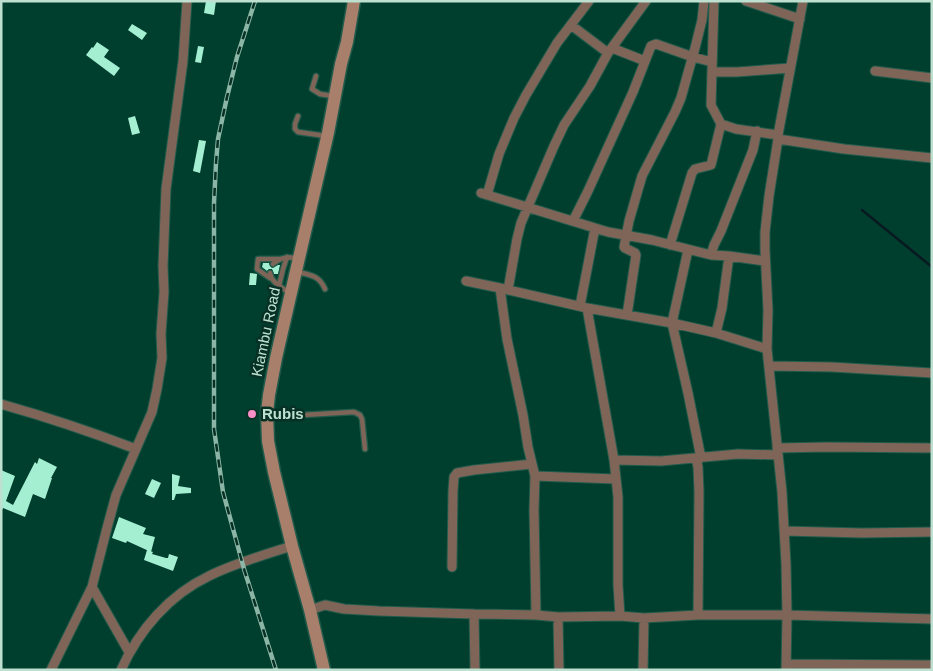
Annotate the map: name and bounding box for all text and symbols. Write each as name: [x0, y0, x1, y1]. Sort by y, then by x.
street label: Kiambu Road: [248, 286, 283, 378]
place label: Rubis: [262, 405, 304, 422]
marker: Rubis: [246, 408, 258, 420]

